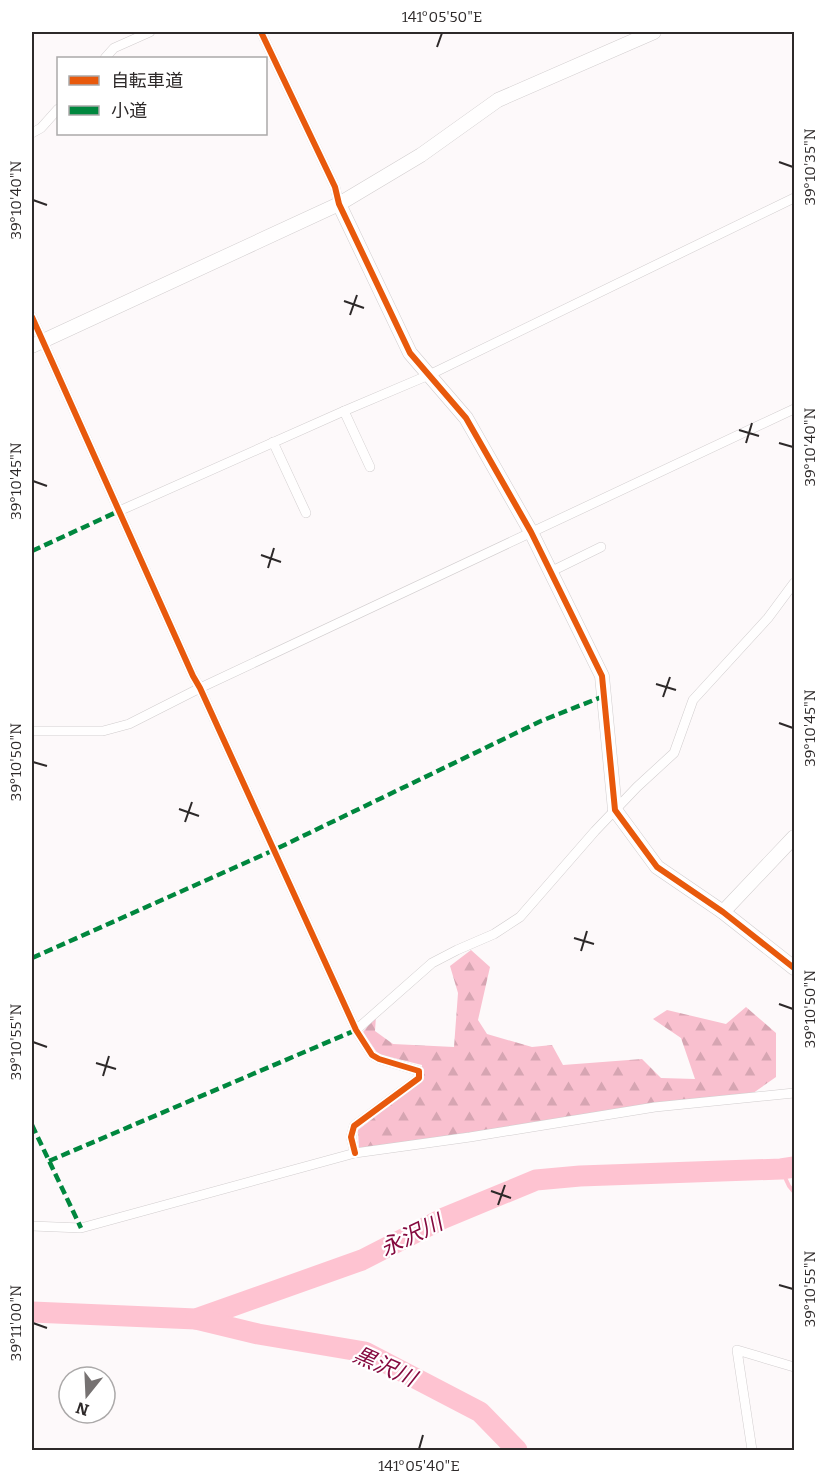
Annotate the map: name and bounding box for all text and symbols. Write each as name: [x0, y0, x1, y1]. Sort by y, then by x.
text: 141°05'50"E: [402, 8, 482, 26]
legend: [57, 57, 267, 135]
text: 自転車道: [111, 70, 183, 92]
text: 小道: [111, 100, 147, 122]
text: 39°10'35"N: [801, 128, 819, 206]
text: 39°10'40"N: [7, 160, 25, 240]
text: 39°10'40"N: [801, 407, 819, 487]
text: 39°10'45"N: [7, 442, 25, 520]
text: 39°10'45"N: [801, 689, 819, 767]
text: 39°10'50"N: [7, 723, 25, 801]
text: 39°10'50"N: [801, 970, 819, 1048]
text: 39°10'55"N: [7, 1004, 25, 1080]
water label: 永沢川: [376, 1208, 449, 1262]
text: 39°10'55"N: [801, 1251, 819, 1327]
text: 39°11'00"N: [7, 1285, 25, 1361]
water label: 黒沢川: [349, 1341, 422, 1393]
north arrow: [57, 1365, 117, 1425]
text: N: [74, 1398, 91, 1420]
text: 141°05'40"E: [378, 1457, 460, 1475]

